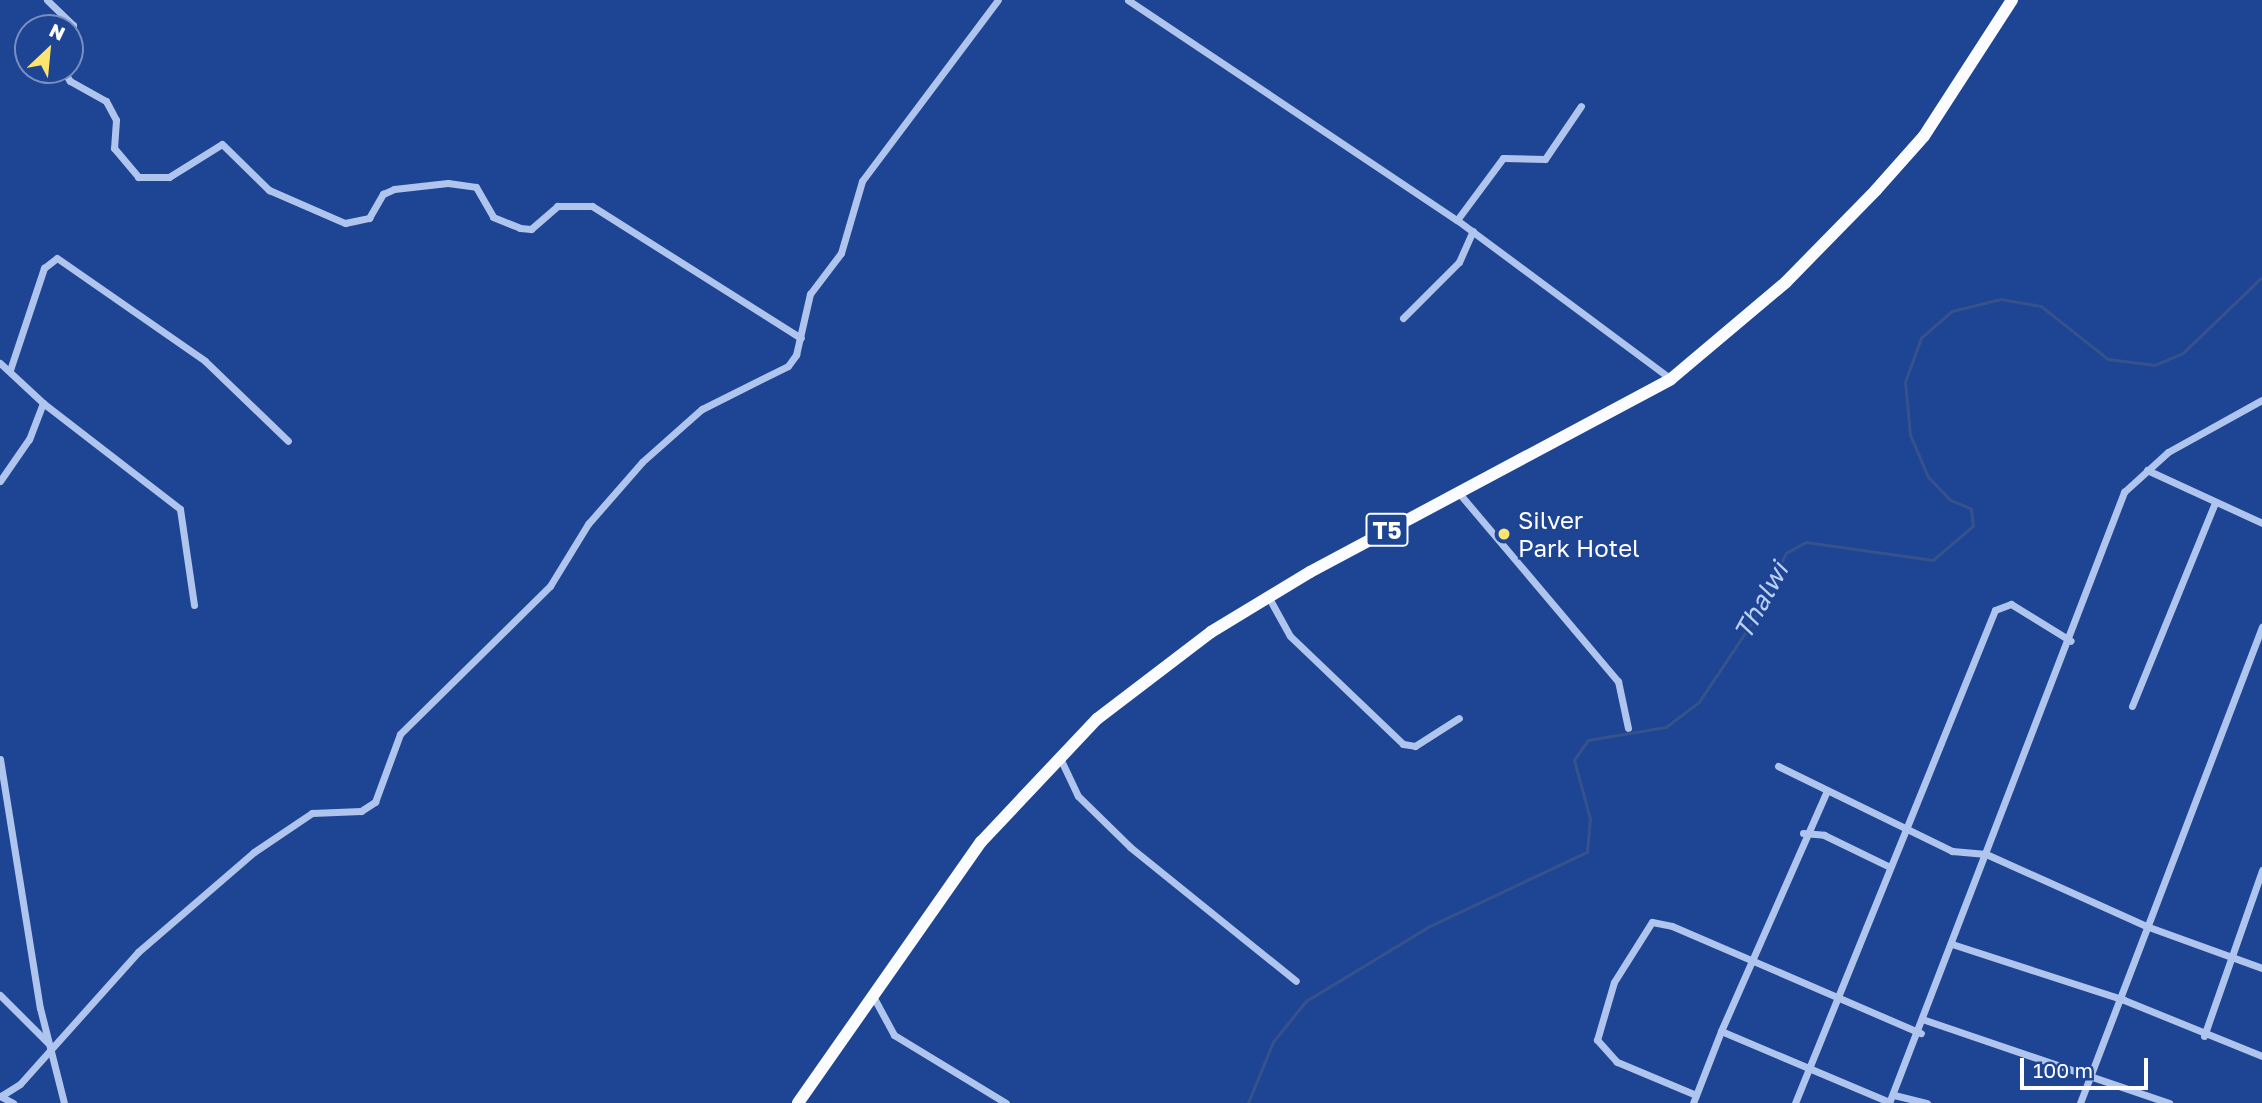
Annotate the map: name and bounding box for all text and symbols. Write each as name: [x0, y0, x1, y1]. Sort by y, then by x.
north arrow: [14, 14, 84, 84]
text: N: [46, 18, 69, 45]
place label: Silver Park Hotel: [1518, 506, 1640, 562]
road number: T5: [1364, 510, 1410, 550]
marker: Silver Park Hotel: [1496, 526, 1512, 542]
water label: Thalwi: [1727, 557, 1795, 645]
scale bar: [2024, 1044, 2152, 1088]
text: 100 m: [2033, 1057, 2093, 1083]

